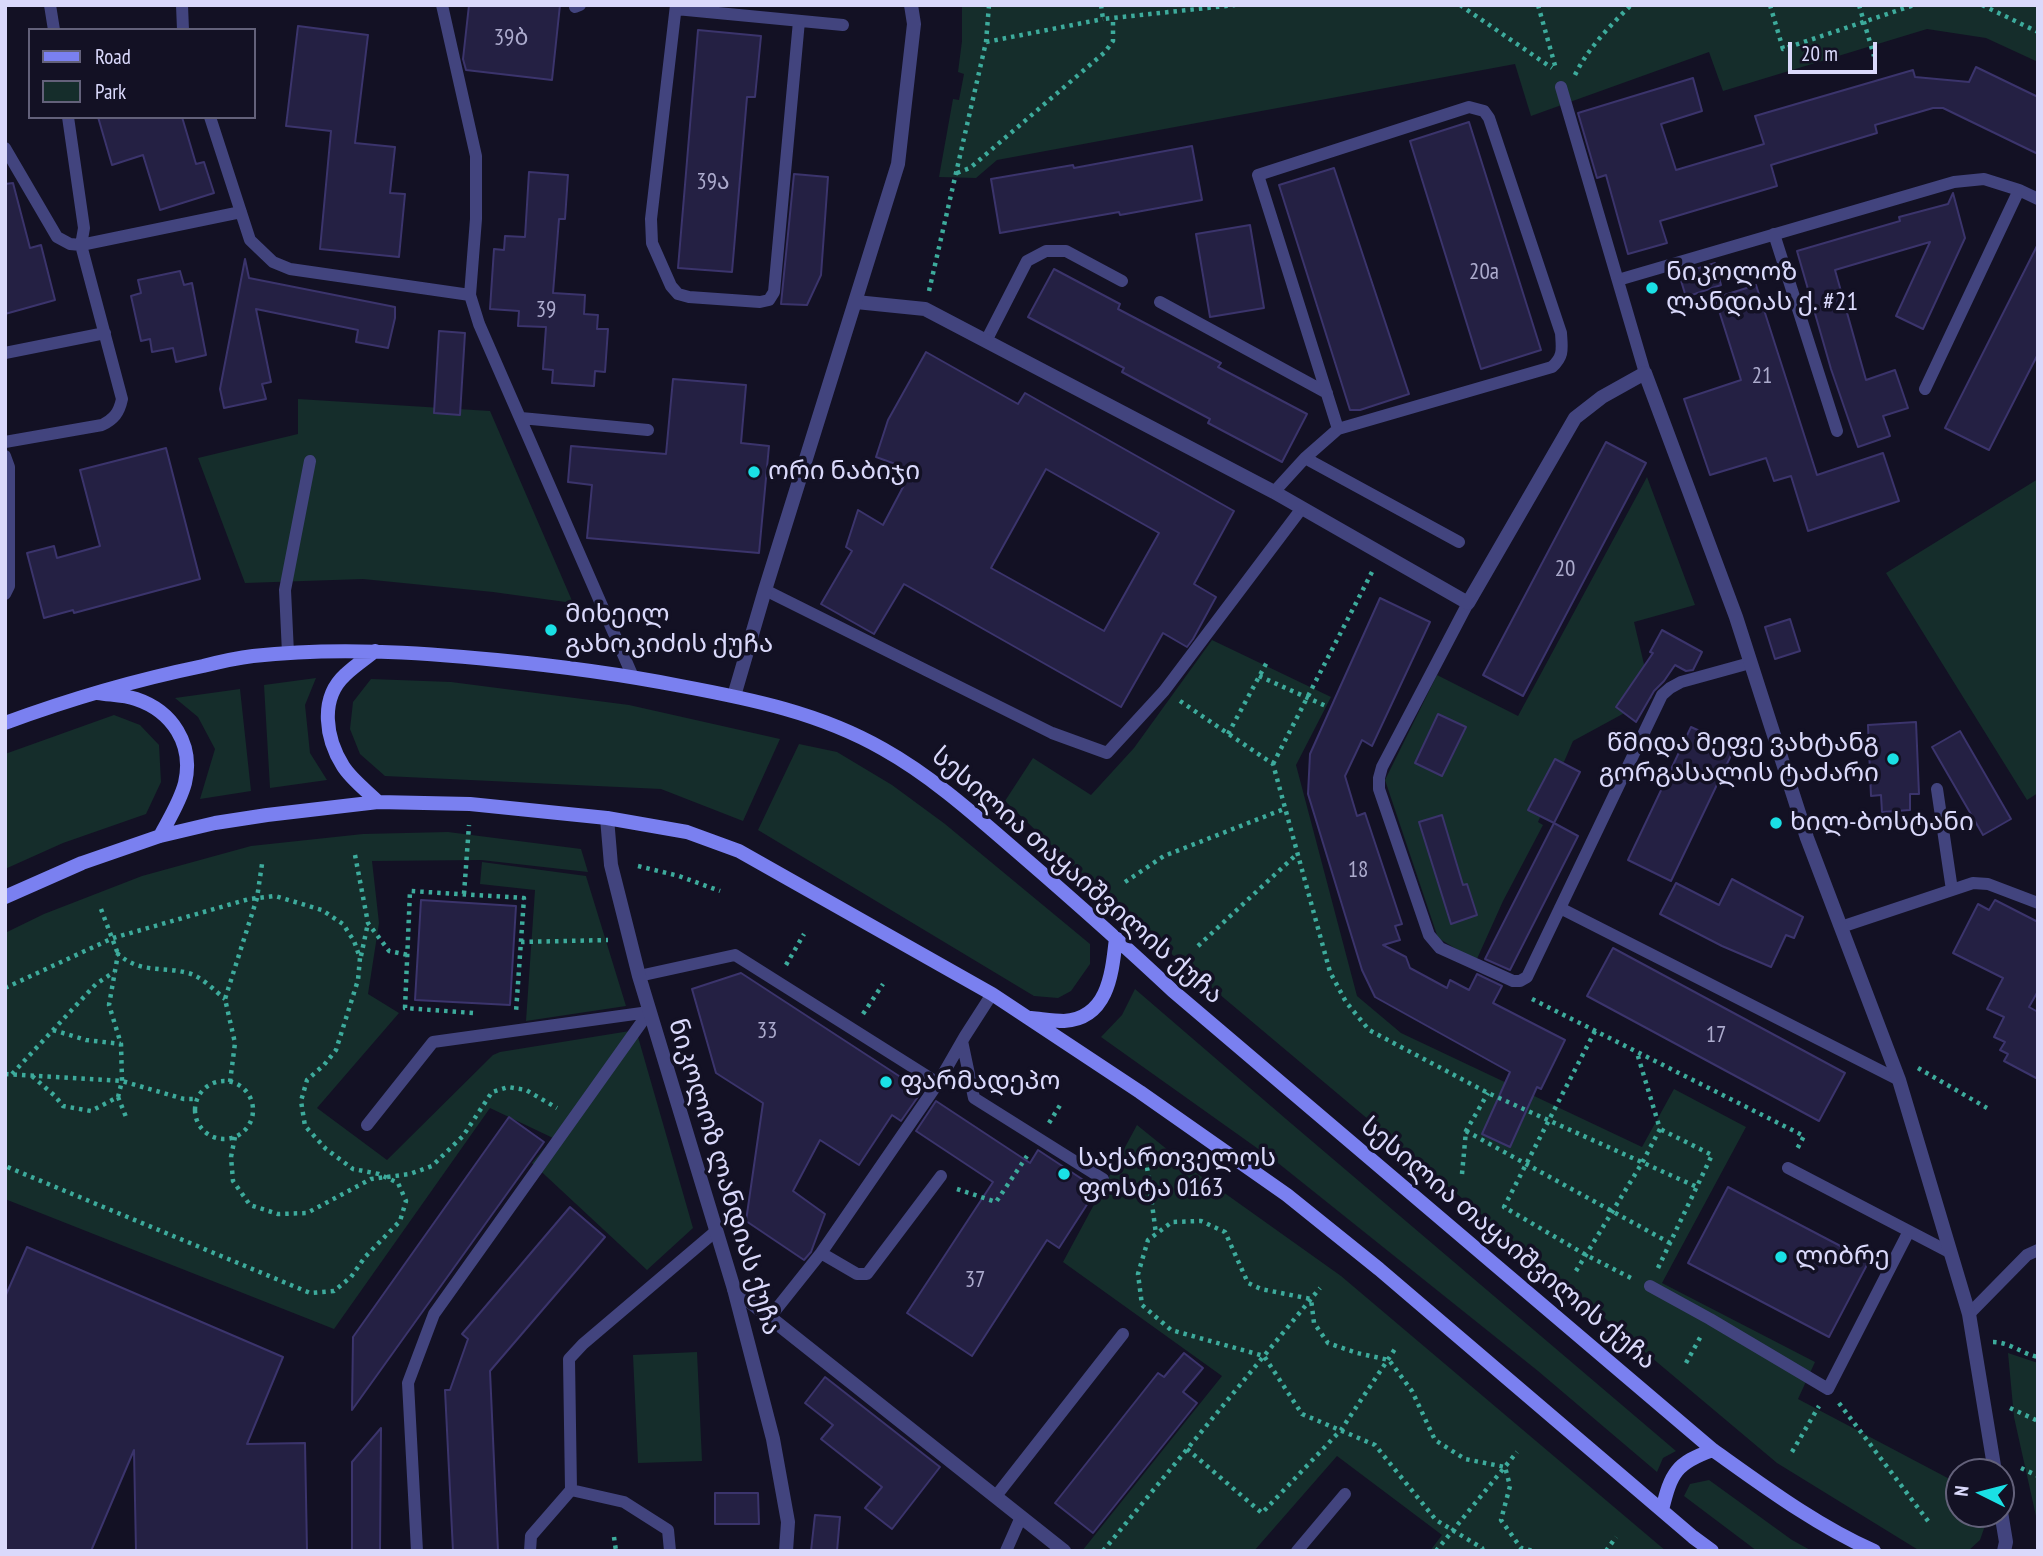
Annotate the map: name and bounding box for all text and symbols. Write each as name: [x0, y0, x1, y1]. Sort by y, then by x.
house number: 39ბ: [494, 24, 528, 52]
legend: [28, 28, 256, 119]
scale bar: [1791, 28, 1880, 72]
text: 20 m: [1801, 40, 1838, 67]
text: Road: [95, 43, 131, 70]
text: Park: [95, 78, 126, 105]
house number: 39ა: [696, 168, 730, 196]
place label: ნიკოლოზ ლანდიას ქ. #21: [1666, 257, 1858, 318]
house number: 20a: [1469, 258, 1499, 286]
marker: ნიკოლოზ ლანდიას ქ. #21: [1644, 280, 1660, 296]
house number: 39: [536, 296, 556, 324]
house number: 21: [1752, 362, 1772, 390]
place label: ორი ნაბიჯი: [768, 456, 920, 488]
marker: ორი ნაბიჯი: [746, 464, 762, 480]
house number: 20: [1555, 555, 1575, 583]
place label: მიხეილ გახოკიძის ქუჩა: [565, 599, 773, 660]
marker: მიხეილ გახოკიძის ქუჩა: [543, 622, 559, 638]
place label: წმიდა მეფე ვახტანგ გორგასალის ტაძარი: [1599, 728, 1879, 790]
street label: სესილია თაყაიშვილის ქუჩა: [925, 741, 1229, 1011]
marker: წმიდა მეფე ვახტანგ გორგასალის ტაძარი: [1885, 751, 1901, 767]
place label: ხილ-ბოსტანი: [1790, 807, 1974, 839]
marker: ხილ-ბოსტანი: [1768, 815, 1784, 831]
house number: 18: [1348, 856, 1368, 884]
street label: ნიკოლოზ ლანდიას ქუჩა: [661, 1015, 787, 1339]
house number: 33: [757, 1017, 777, 1045]
house number: 17: [1706, 1021, 1726, 1049]
place label: ფარმადეპო: [900, 1066, 1060, 1098]
marker: ფარმადეპო: [878, 1074, 894, 1090]
street label: სესილია თაყაიშვილის ქუჩა: [1354, 1111, 1662, 1377]
place label: საქართველოს ფოსტა 0163: [1078, 1143, 1276, 1204]
marker: საქართველოს ფოსტა 0163: [1056, 1166, 1072, 1182]
place label: ლიბრე: [1795, 1241, 1890, 1273]
marker: ლიბრე: [1773, 1249, 1789, 1265]
house number: 37: [965, 1266, 985, 1294]
north arrow: [1945, 1458, 2015, 1528]
text: N: [1949, 1485, 1974, 1497]

